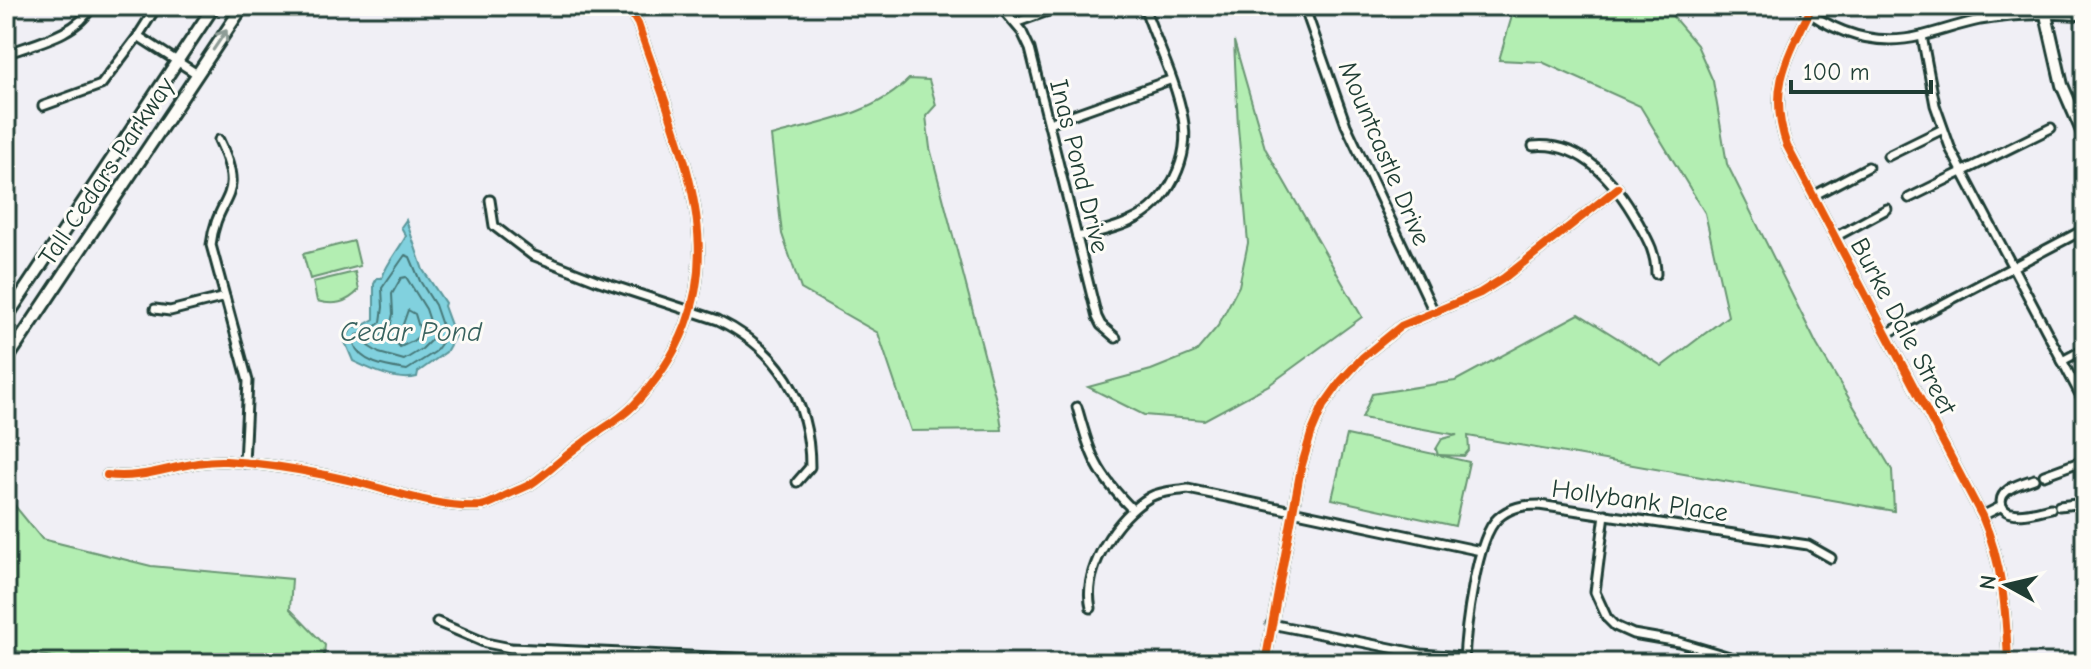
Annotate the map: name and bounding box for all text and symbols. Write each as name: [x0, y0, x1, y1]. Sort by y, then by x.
one-way arrow: [212, 29, 228, 52]
scale bar: [1791, 44, 1931, 94]
street label: Mountcastle Drive: [1332, 57, 1436, 250]
text: 100 m: [1803, 58, 1870, 86]
street label: Tall Cedars Parkway: [33, 71, 181, 271]
street label: Inas Pond Drive: [1043, 76, 1115, 256]
street label: Burke Dale Street: [1844, 233, 1963, 421]
water label: Cedar Pond: [340, 316, 483, 348]
street label: Hollybank Place: [1550, 474, 1730, 528]
north arrow: [1967, 545, 2047, 625]
text: N: [1974, 573, 2002, 591]

